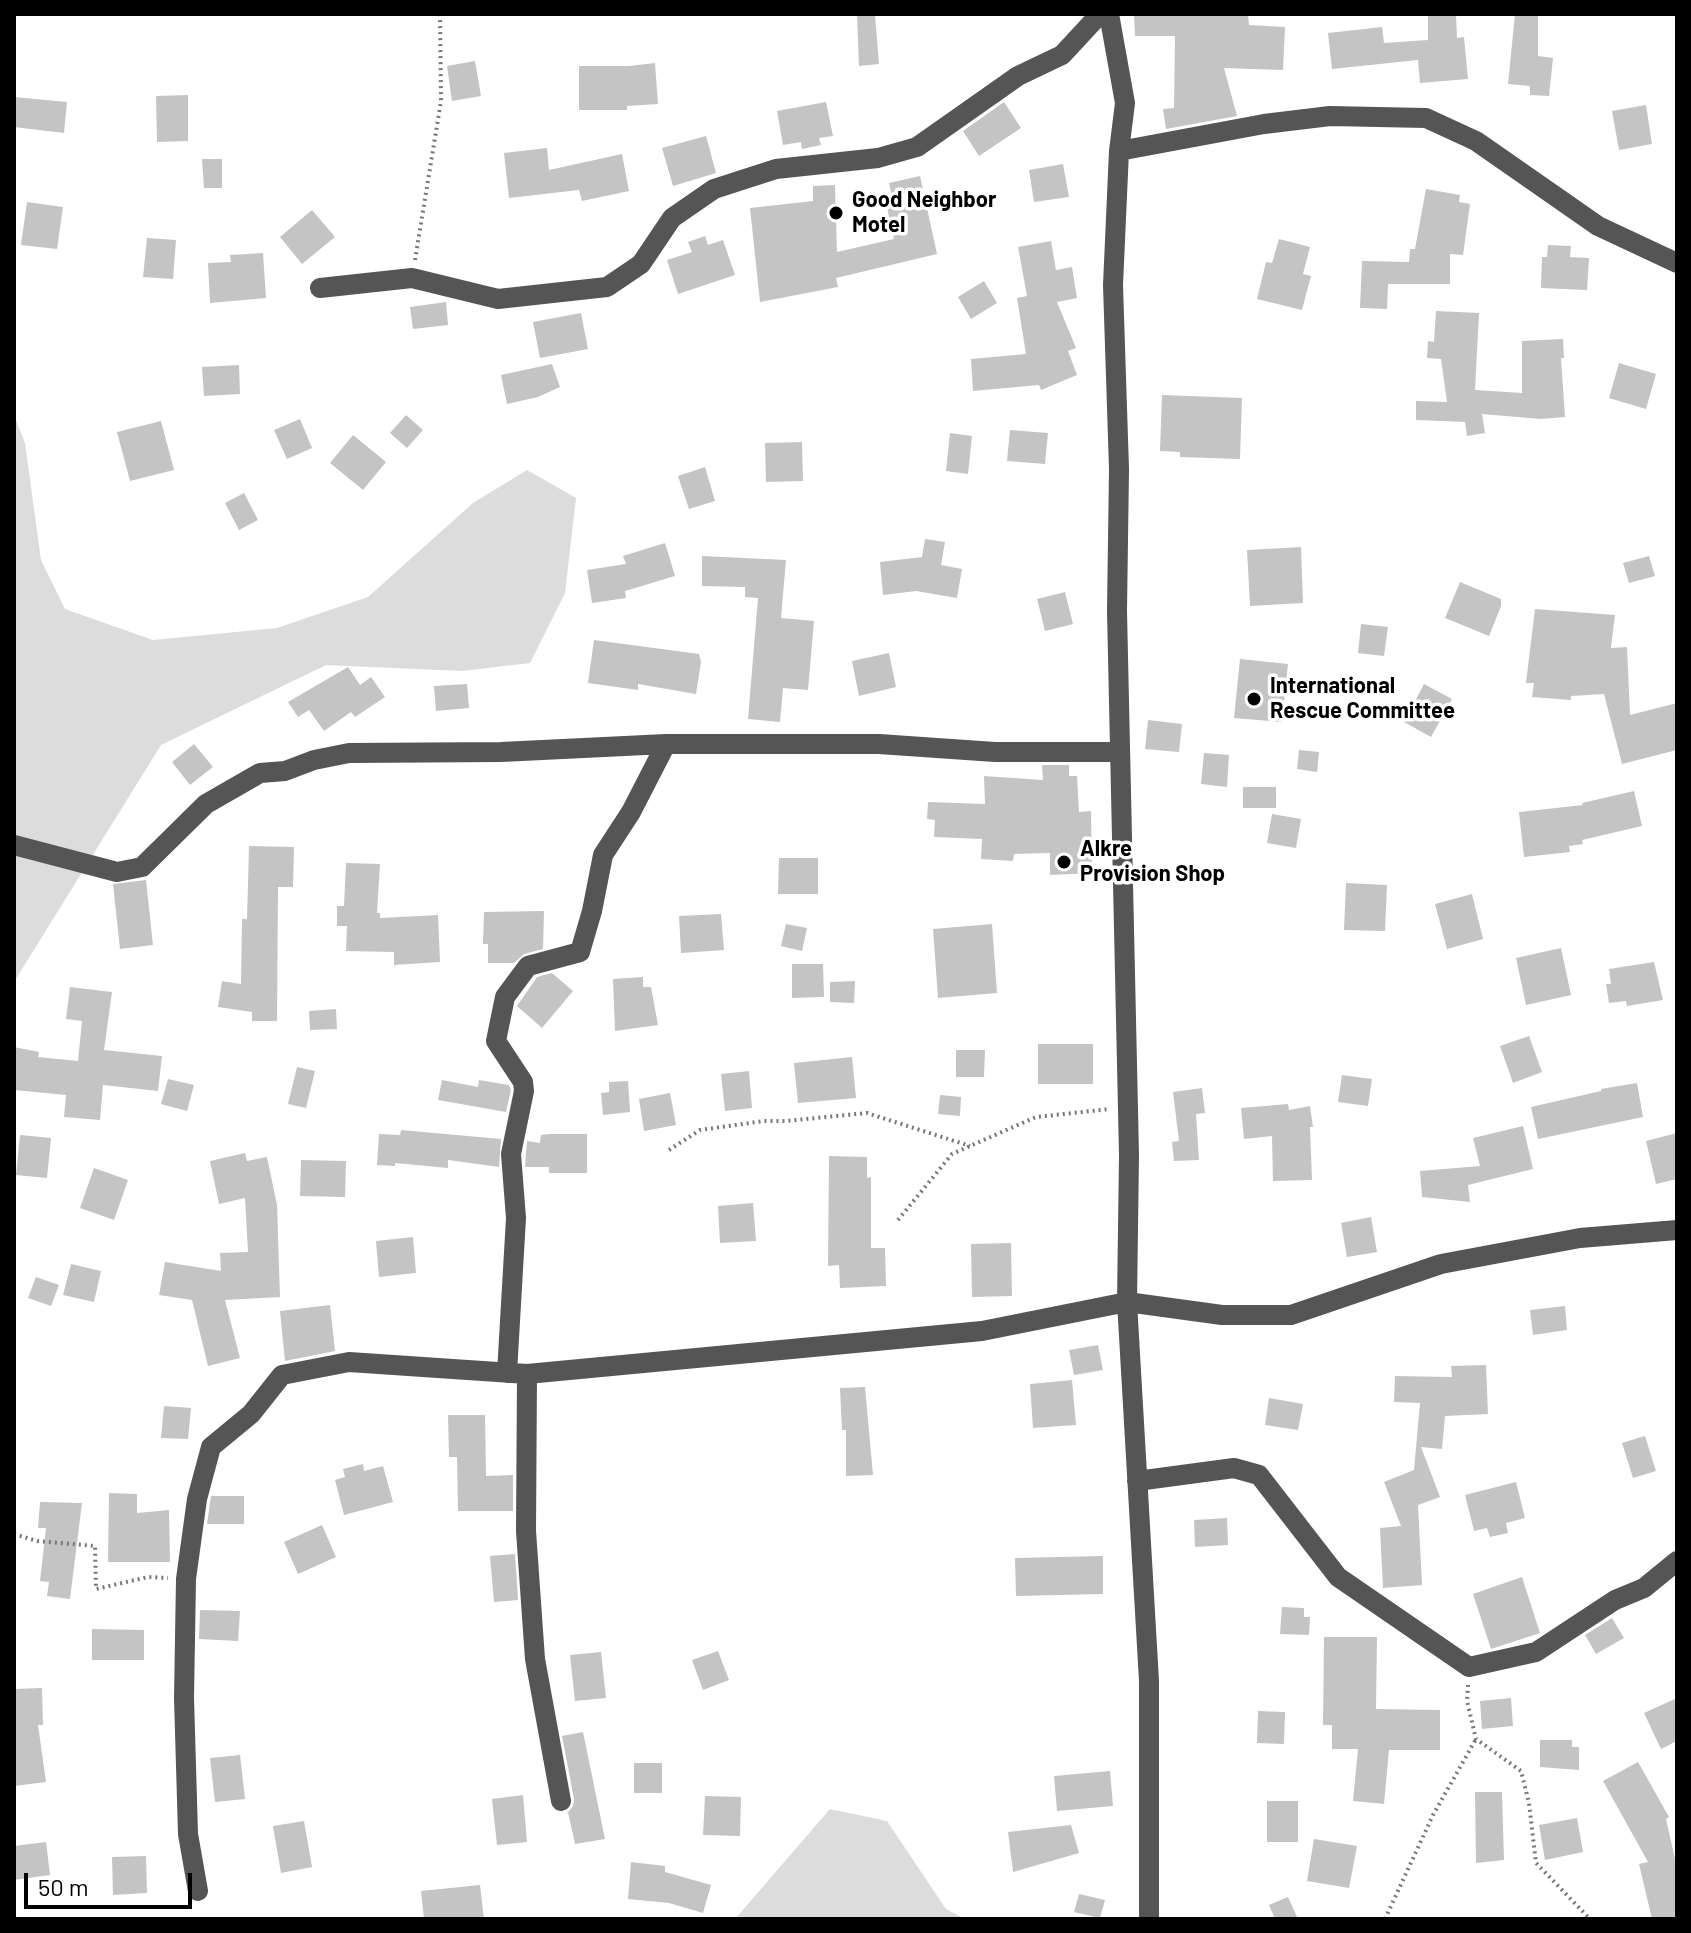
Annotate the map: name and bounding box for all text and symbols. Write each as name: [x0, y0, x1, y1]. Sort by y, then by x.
place label: Good Neighbor Motel: [852, 187, 996, 238]
marker: Good Neighbor Motel: [827, 204, 845, 222]
place label: International Rescue Committee: [1270, 673, 1455, 724]
marker: International Rescue Committee: [1245, 690, 1263, 708]
place label: Alkre Provision Shop: [1080, 836, 1225, 888]
marker: Alkre Provision Shop: [1055, 853, 1073, 871]
scale bar: [28, 1857, 196, 1907]
text: 50 m: [38, 1872, 89, 1901]

